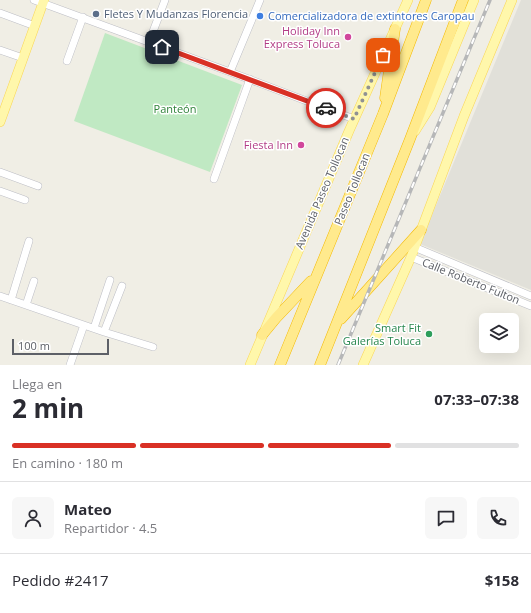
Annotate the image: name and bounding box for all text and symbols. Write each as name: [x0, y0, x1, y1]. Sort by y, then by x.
place label: Fletes Y Mudanzas Florencia: [104, 6, 248, 21]
place label: Comercializadora de extintores Caropau: [268, 8, 474, 23]
marker: Fletes Y Mudanzas Florencia: [91, 9, 101, 19]
marker: Comercializadora de extintores Caropau: [255, 11, 265, 21]
place label: Holiday Inn Express Toluca: [264, 23, 340, 51]
pin: [145, 30, 179, 64]
marker: Holiday Inn Express Toluca: [343, 32, 353, 42]
icon: home: [151, 36, 173, 58]
pin: [366, 38, 400, 72]
icon: bag: [372, 44, 394, 66]
courier: [306, 88, 346, 128]
icon: car: [315, 97, 337, 119]
park label: Panteón: [154, 101, 196, 116]
street label: Avenida Paseo Tollocan: [291, 134, 352, 251]
place label: Fiesta Inn: [244, 137, 293, 152]
marker: Fiesta Inn: [296, 140, 306, 150]
street label: Paseo Tollocan: [330, 150, 373, 227]
street label: Calle Roberto Fulton: [420, 254, 522, 307]
map controls: [479, 313, 519, 353]
button: layers: [479, 313, 519, 353]
place label: Smart Fit Galerías Toluca: [343, 320, 421, 348]
marker: Smart Fit Galerías Toluca: [424, 329, 434, 339]
scale bar: [12, 337, 109, 356]
text: 100 m: [18, 338, 50, 353]
text: Llega en: [12, 375, 62, 393]
text: 07:33–07:38: [434, 389, 519, 409]
text: 2 min: [12, 390, 84, 426]
text: En camino · 180 m: [12, 454, 123, 472]
button: person: [12, 497, 54, 539]
button: chat: [425, 497, 467, 539]
button: phone: [477, 497, 519, 539]
text: Mateo: [64, 499, 112, 519]
text: Repartidor · 4.5: [64, 519, 157, 537]
text: Pedido #2417: [12, 570, 109, 590]
text: $158: [485, 570, 519, 590]

